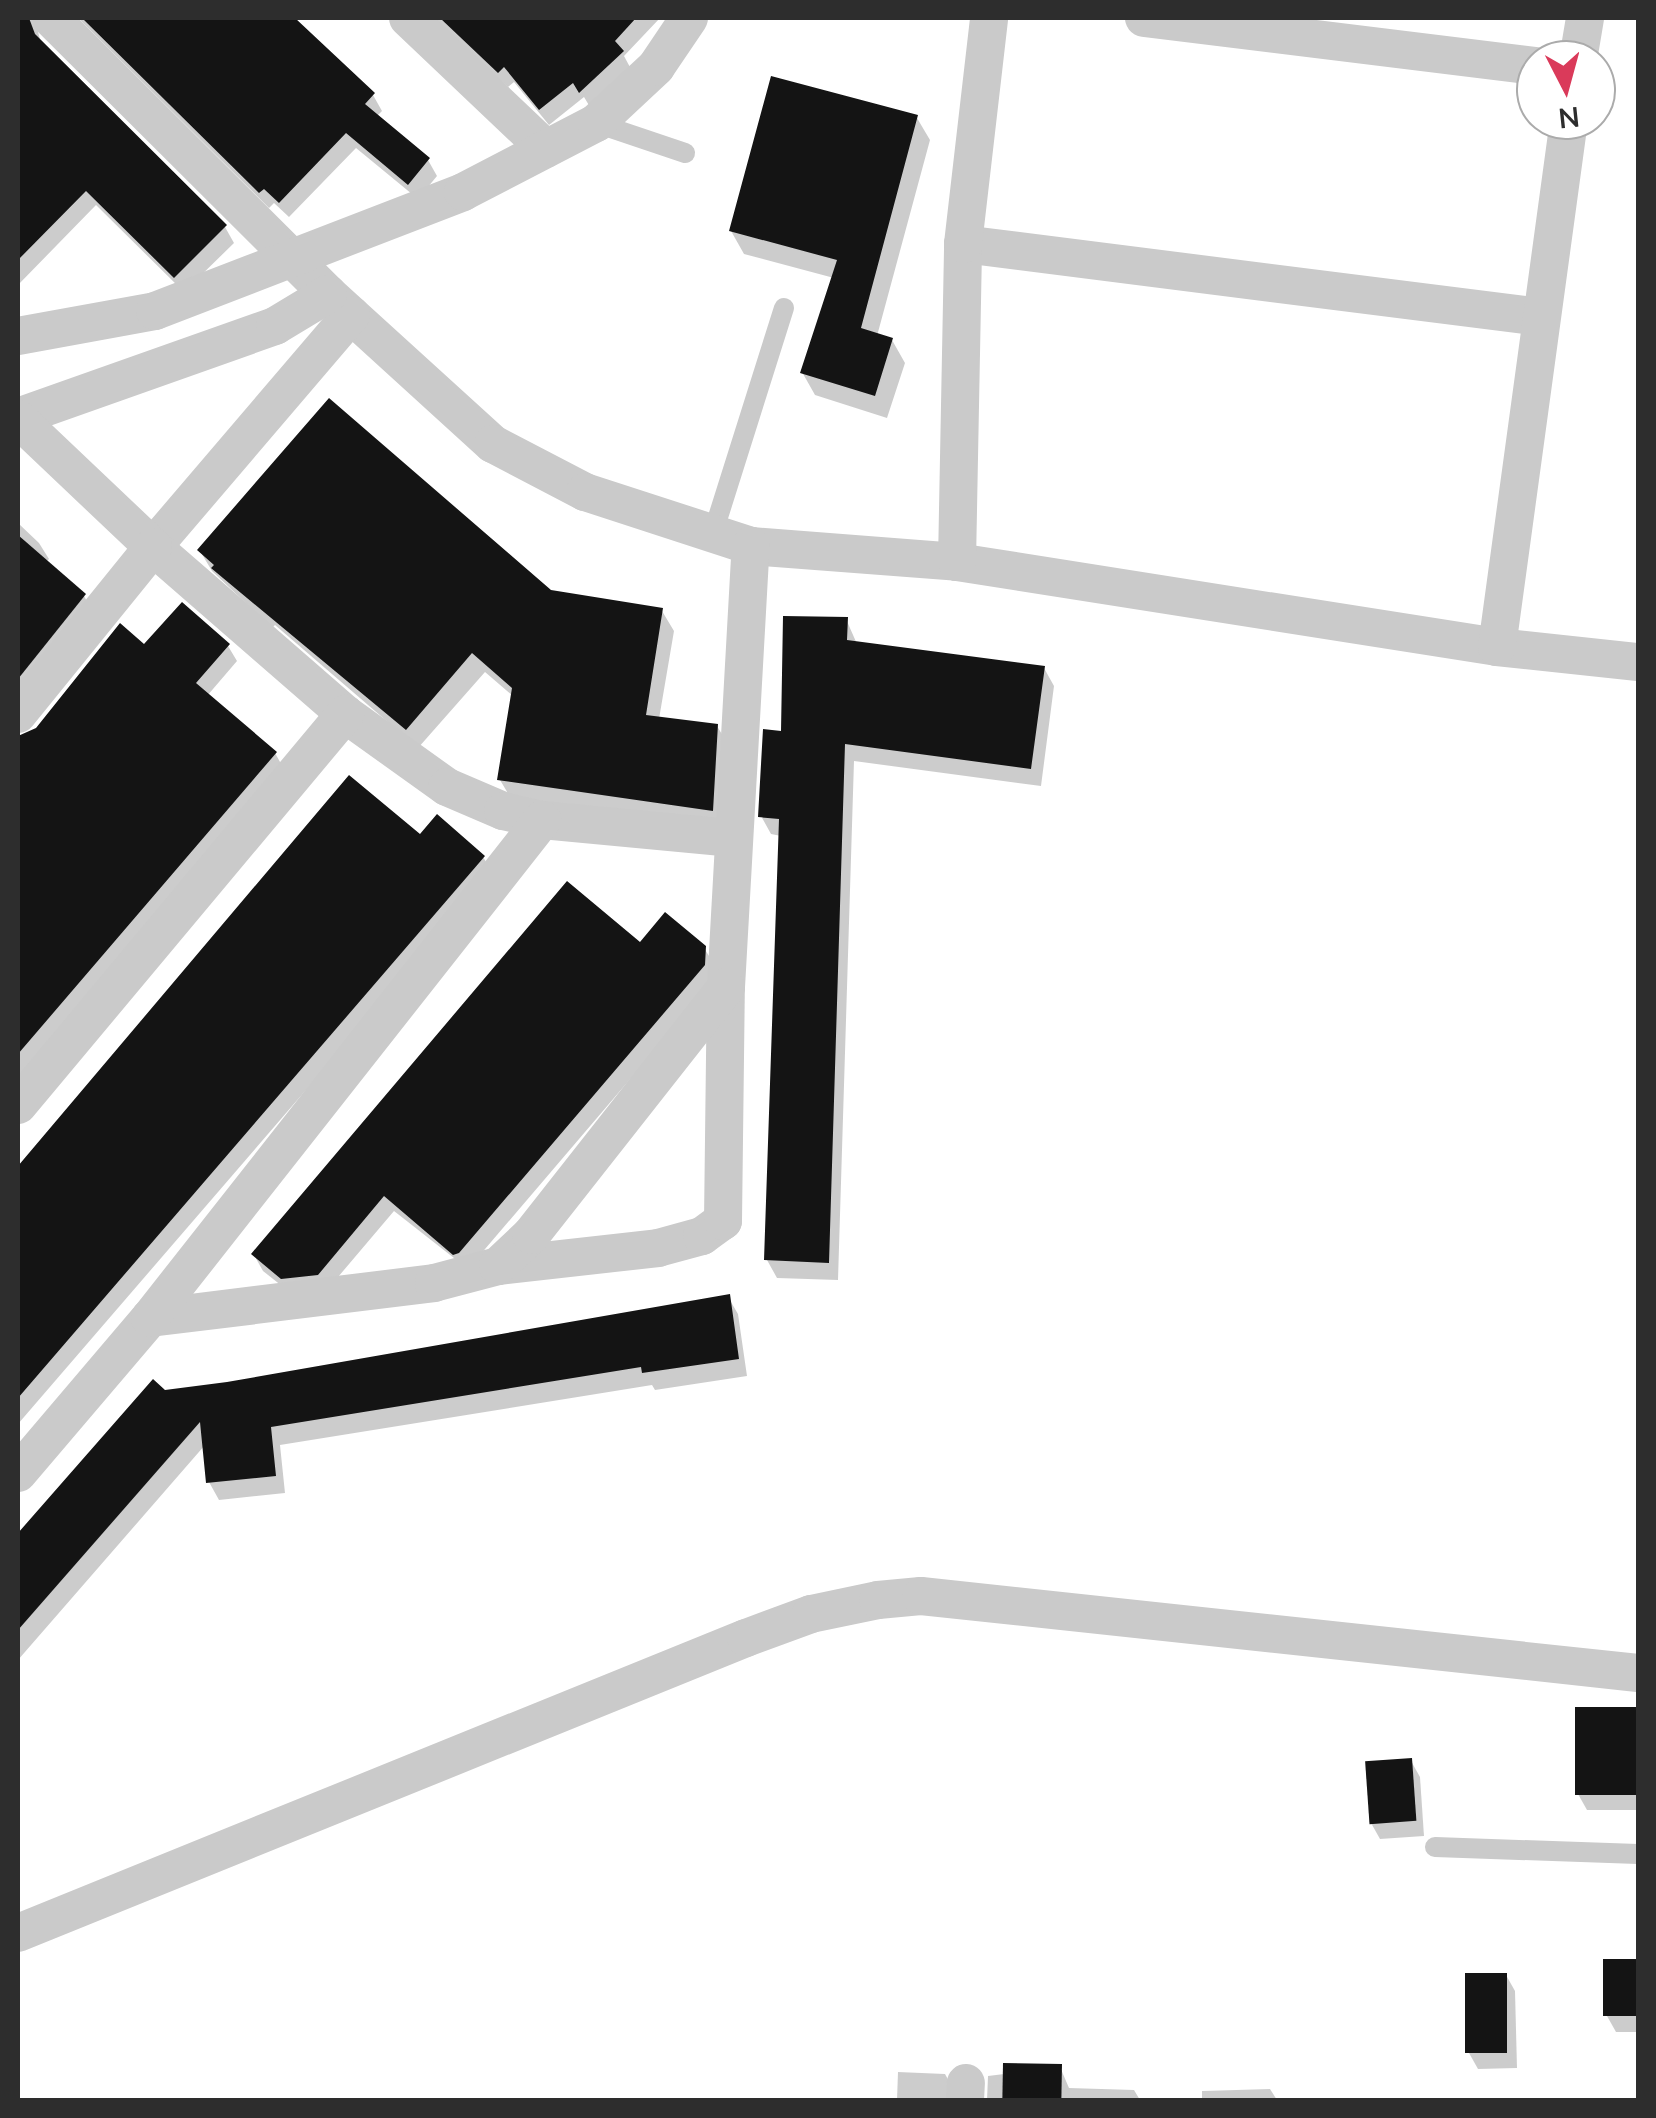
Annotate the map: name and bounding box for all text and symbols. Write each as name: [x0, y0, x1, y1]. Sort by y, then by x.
north arrow: [1516, 40, 1616, 140]
text: N: [1557, 100, 1581, 137]

